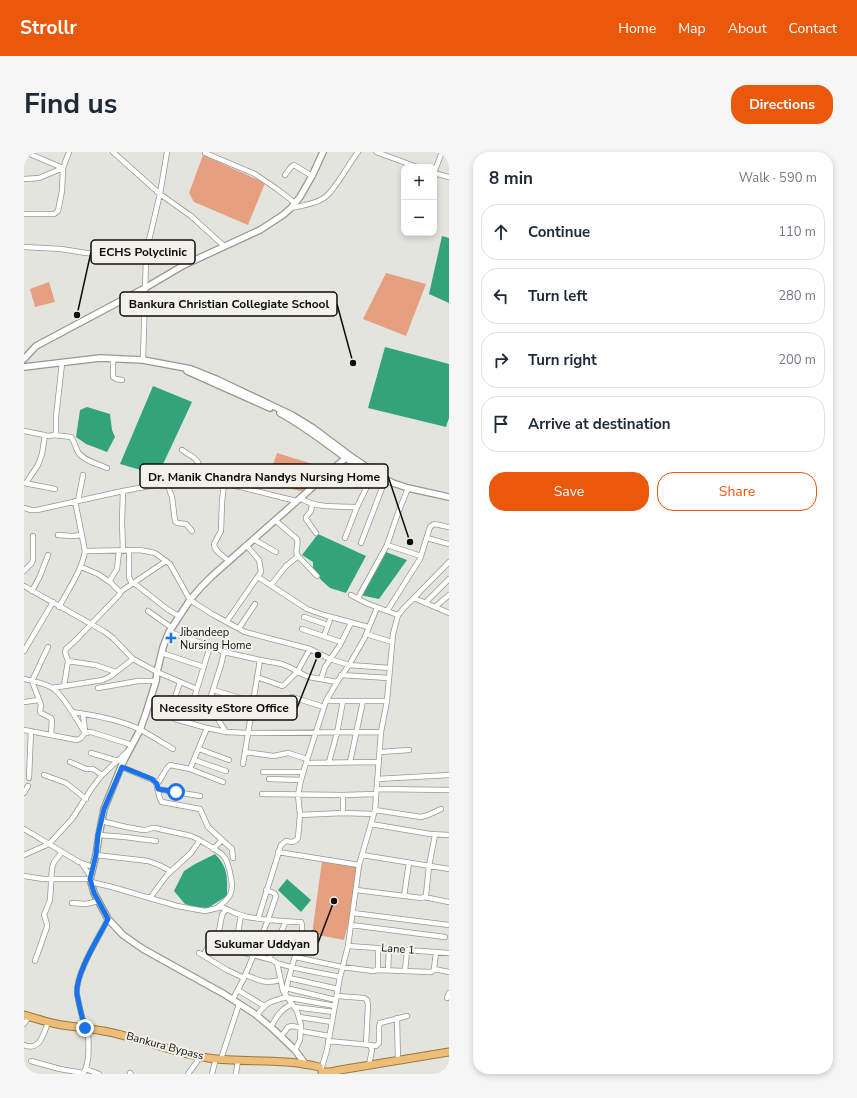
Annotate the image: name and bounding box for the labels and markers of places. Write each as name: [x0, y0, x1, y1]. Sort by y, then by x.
callout: ECHS Polyclinic: [91, 240, 195, 264]
callout: Bankura Christian Collegiate School: [120, 292, 337, 316]
callout: Dr. Manik Chandra Nandys Nursing Home: [140, 464, 388, 488]
place label: Jibandeep Nursing Home: [179, 625, 251, 653]
marker: Jibandeep Nursing Home: [165, 632, 177, 644]
callout: Necessity eStore Office: [152, 696, 297, 720]
callout: Sukumar Uddyan: [206, 931, 318, 955]

